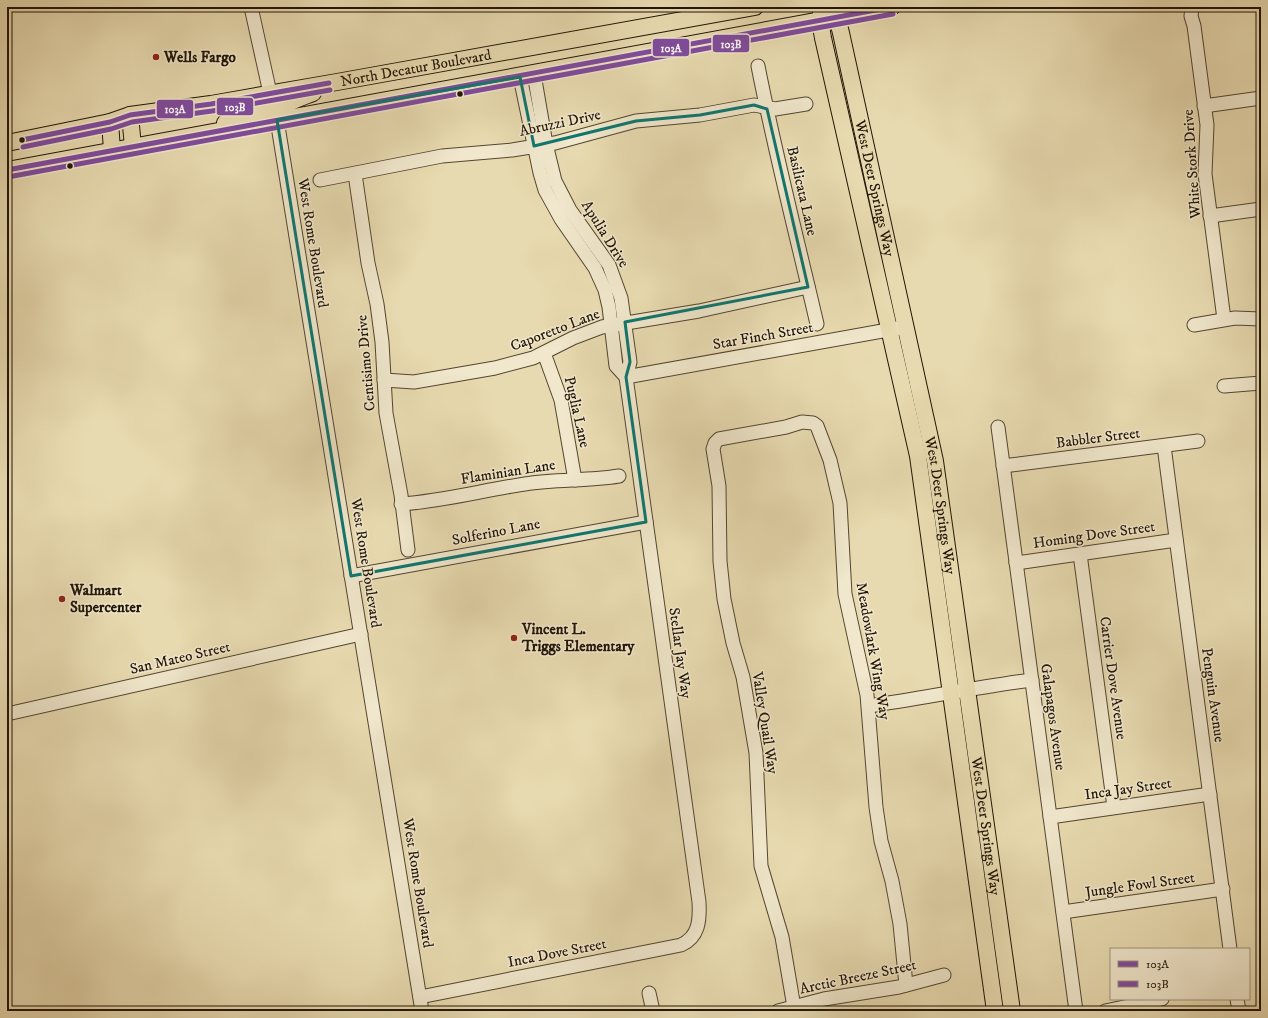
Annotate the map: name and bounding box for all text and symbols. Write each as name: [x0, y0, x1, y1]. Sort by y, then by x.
line badge: 103B: [712, 34, 750, 53]
line badge: 103A: [652, 38, 690, 57]
text: 103B: [721, 38, 742, 52]
text: 103A: [660, 42, 683, 56]
street label: North Decatur Boulevard: [339, 45, 493, 91]
place label: Wells Fargo: [163, 48, 236, 67]
marker: Wells Fargo: [151, 52, 161, 62]
unlabelled marker: [455, 89, 465, 99]
line badge: 103B: [216, 97, 254, 116]
line badge: 103A: [156, 99, 194, 119]
text: 103B: [225, 101, 246, 115]
text: 103A: [164, 103, 187, 117]
street label: Abruzzi Drive: [518, 105, 602, 141]
street label: White Stork Drive: [1179, 109, 1205, 220]
street label: West Deer Springs Way: [851, 117, 899, 259]
unlabelled marker: [17, 135, 27, 145]
street label: Basilicata Lane: [782, 144, 822, 238]
unlabelled marker: [65, 161, 75, 171]
street label: West Rome Boulevard: [293, 176, 333, 310]
street label: Apulia Drive: [577, 197, 633, 271]
street label: Caporetto Lane: [508, 304, 602, 356]
street label: Centisimo Drive: [352, 314, 380, 412]
street label: Star Finch Street: [711, 318, 815, 354]
street label: Puglia Lane: [560, 375, 594, 449]
street label: Babbler Street: [1055, 423, 1141, 453]
street label: West Deer Springs Way: [920, 434, 960, 576]
street label: Flaminian Lane: [459, 455, 557, 489]
street label: West Rome Boulevard: [346, 496, 386, 630]
street label: Solferino Lane: [450, 514, 542, 550]
street label: Homing Dove Street: [1032, 517, 1156, 553]
place label: Walmart Supercenter: [69, 581, 142, 617]
street label: Meadowlark Wing Way: [852, 581, 895, 722]
marker: Walmart Supercenter: [57, 594, 67, 604]
street label: Stellar Jay Way: [664, 606, 696, 701]
street label: Carrier Dove Avenue: [1095, 615, 1131, 741]
place label: Vincent L. Triggs Elementary: [521, 620, 635, 656]
marker: Vincent L. Triggs Elementary: [509, 633, 519, 643]
street label: San Mateo Street: [128, 637, 232, 679]
street label: Penguin Avenue: [1197, 647, 1229, 743]
street label: Galapagos Avenue: [1036, 662, 1070, 772]
street label: Valley Quail Way: [747, 670, 783, 776]
street label: West Deer Springs Way: [967, 755, 1005, 897]
street label: Inca Jay Street: [1083, 773, 1173, 805]
street label: West Rome Boulevard: [398, 816, 438, 950]
street label: Jungle Fowl Street: [1082, 868, 1196, 902]
street label: Inca Dove Street: [506, 934, 608, 972]
legend: [1110, 948, 1250, 1000]
street label: Arctic Breeze Street: [798, 955, 918, 999]
text: 103A: [1146, 957, 1169, 972]
text: 103B: [1146, 977, 1169, 992]

